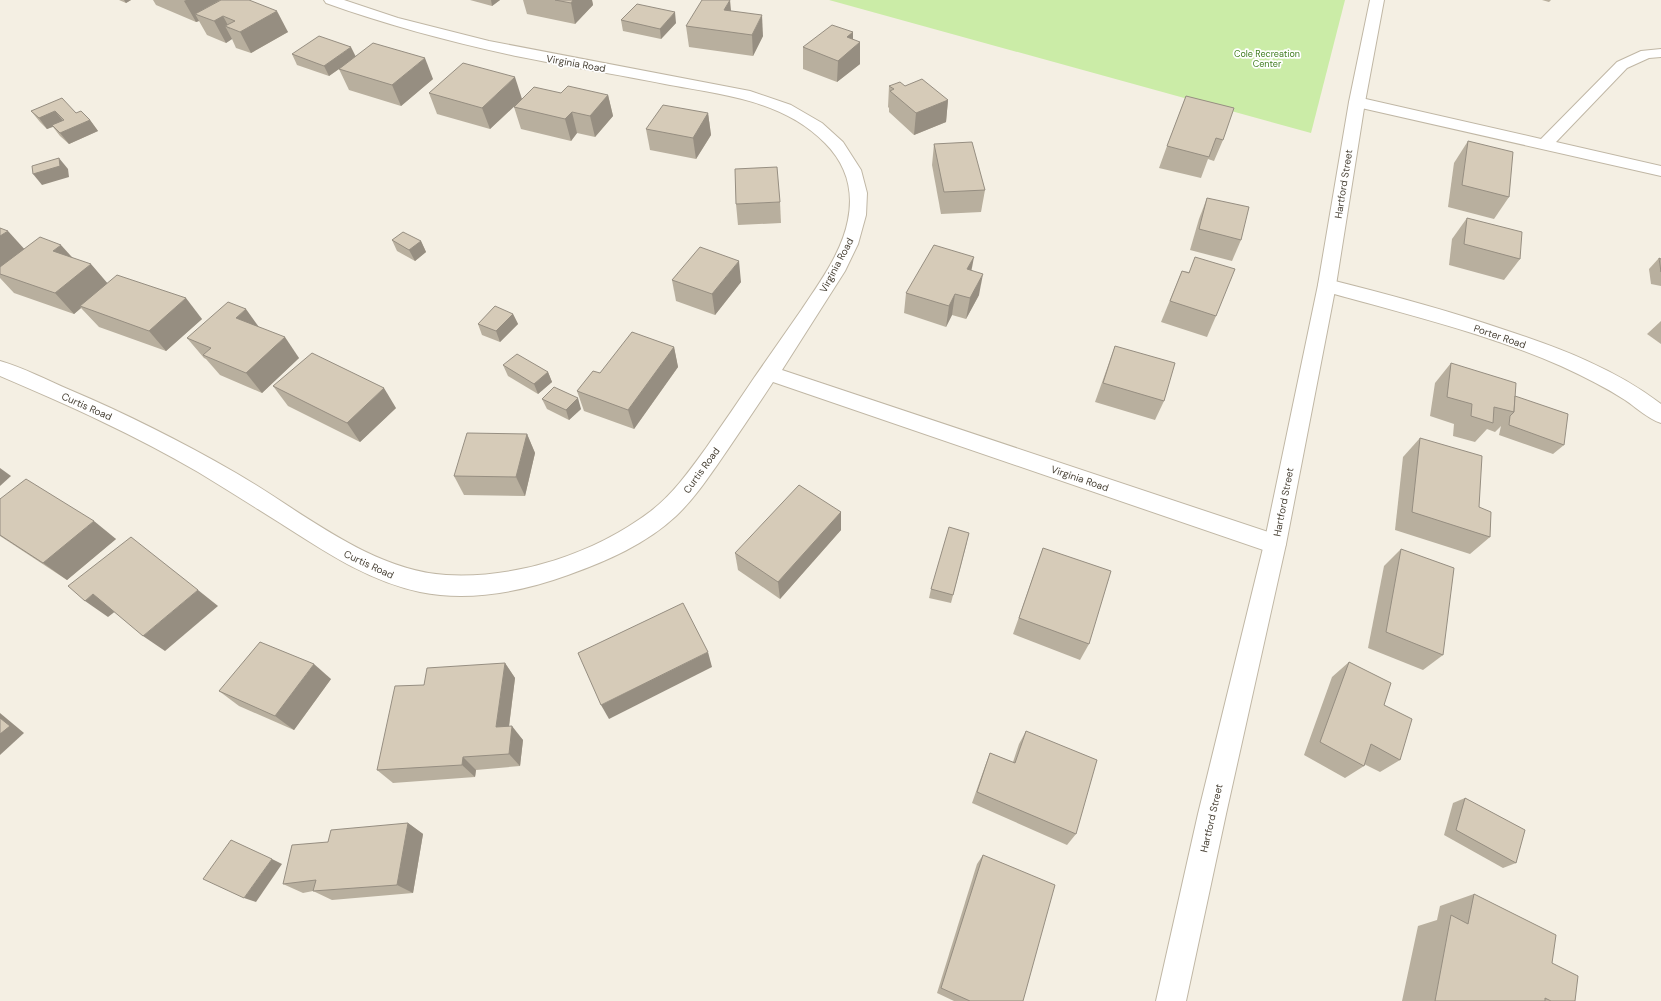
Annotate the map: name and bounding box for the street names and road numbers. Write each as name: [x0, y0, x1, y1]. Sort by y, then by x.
street label: Virginia Road: [545, 52, 607, 75]
street label: Hartford Street: [1332, 149, 1355, 220]
street label: Virginia Road: [817, 236, 856, 295]
street label: Porter Road: [1472, 321, 1528, 351]
street label: Curtis Road: [60, 390, 114, 423]
street label: Curtis Road: [680, 445, 723, 496]
street label: Virginia Road: [1049, 463, 1110, 494]
street label: Hartford Street: [1270, 467, 1297, 538]
street label: Curtis Road: [342, 547, 396, 582]
street label: Hartford Street: [1197, 783, 1226, 854]

